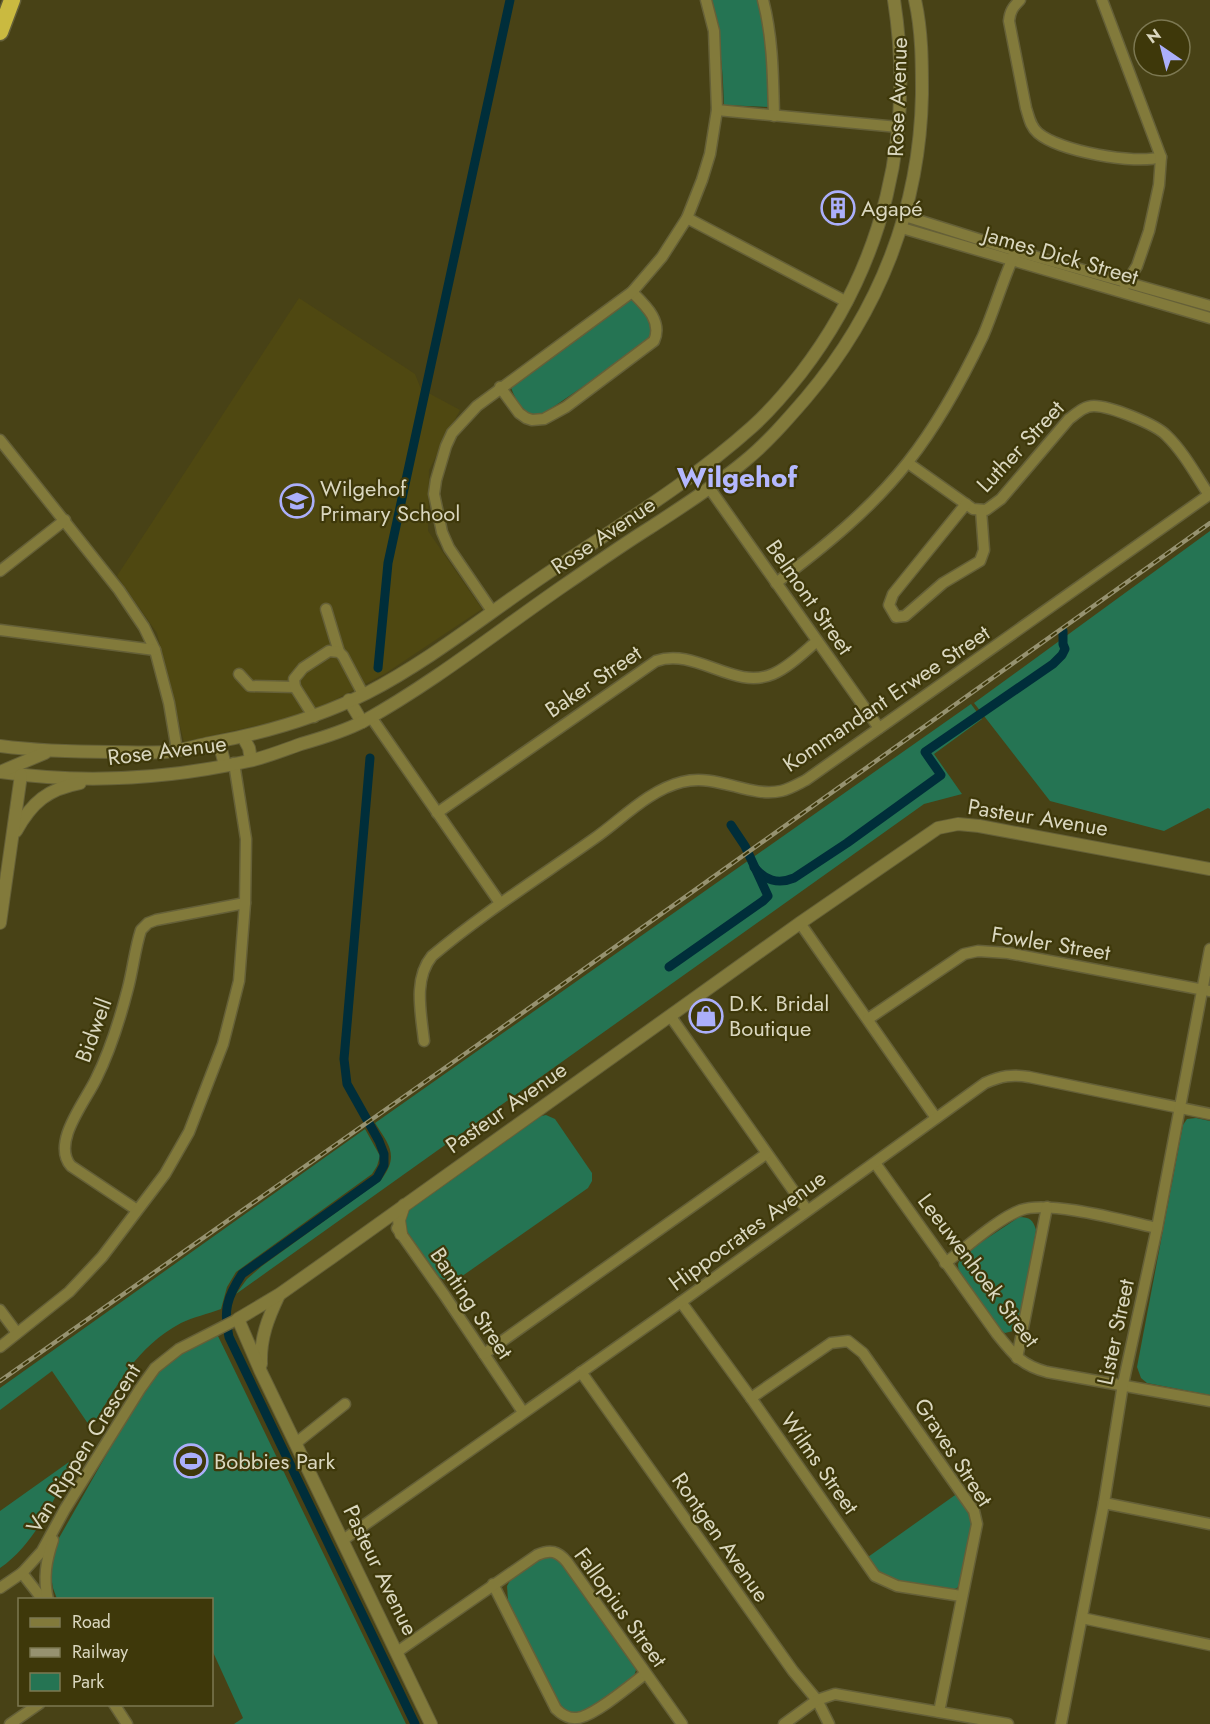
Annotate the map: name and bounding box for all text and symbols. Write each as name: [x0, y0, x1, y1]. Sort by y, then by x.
north arrow: [1132, 18, 1192, 78]
text: N: [1142, 23, 1165, 49]
street label: Rose Avenue: [879, 37, 915, 157]
building icon: Agapé: [820, 190, 856, 226]
place label: Agapé: [861, 192, 923, 224]
street label: James Dick Street: [977, 217, 1143, 293]
street label: Luther Street: [969, 392, 1072, 499]
district label: Wilgehof: [677, 457, 799, 498]
place label: Wilgehof Primary School: [320, 472, 460, 529]
school or university icon: Wilgehof Primary School: [279, 483, 315, 519]
street label: Rose Avenue: [544, 488, 662, 582]
street label: Belmont Street: [759, 533, 862, 662]
street label: Kommandant Erwee Street: [776, 616, 996, 779]
street label: Baker Street: [538, 637, 648, 725]
street label: Rose Avenue: [106, 727, 228, 773]
street label: Pasteur Avenue: [966, 790, 1110, 844]
street label: Fowler Street: [989, 918, 1113, 968]
place label: D.K. Bridal Boutique: [729, 987, 829, 1044]
street label: Bidwell: [67, 993, 119, 1067]
shop icon: D.K. Bridal Boutique: [688, 998, 724, 1034]
street label: Pasteur Avenue: [439, 1053, 573, 1161]
street label: Hippocrates Avenue: [662, 1162, 832, 1298]
street label: Leeuwenhoek Street: [910, 1186, 1048, 1354]
street label: Banting Street: [423, 1241, 522, 1366]
street label: Lister Street: [1088, 1275, 1142, 1388]
street label: Van Rippen Crescent: [18, 1356, 149, 1539]
street label: Graves Street: [907, 1391, 1001, 1513]
street label: Wilms Street: [773, 1406, 867, 1521]
sports icon: Bobbies Park: [173, 1443, 209, 1479]
place label: Bobbies Park: [214, 1445, 335, 1477]
street label: Rontgen Avenue: [664, 1466, 778, 1608]
street label: Pasteur Avenue: [336, 1499, 426, 1641]
street label: Fallopius Street: [567, 1541, 676, 1674]
legend: [18, 1598, 213, 1706]
text: Road: [72, 1609, 111, 1635]
text: Railway: [72, 1639, 128, 1665]
text: Park: [72, 1669, 104, 1695]

